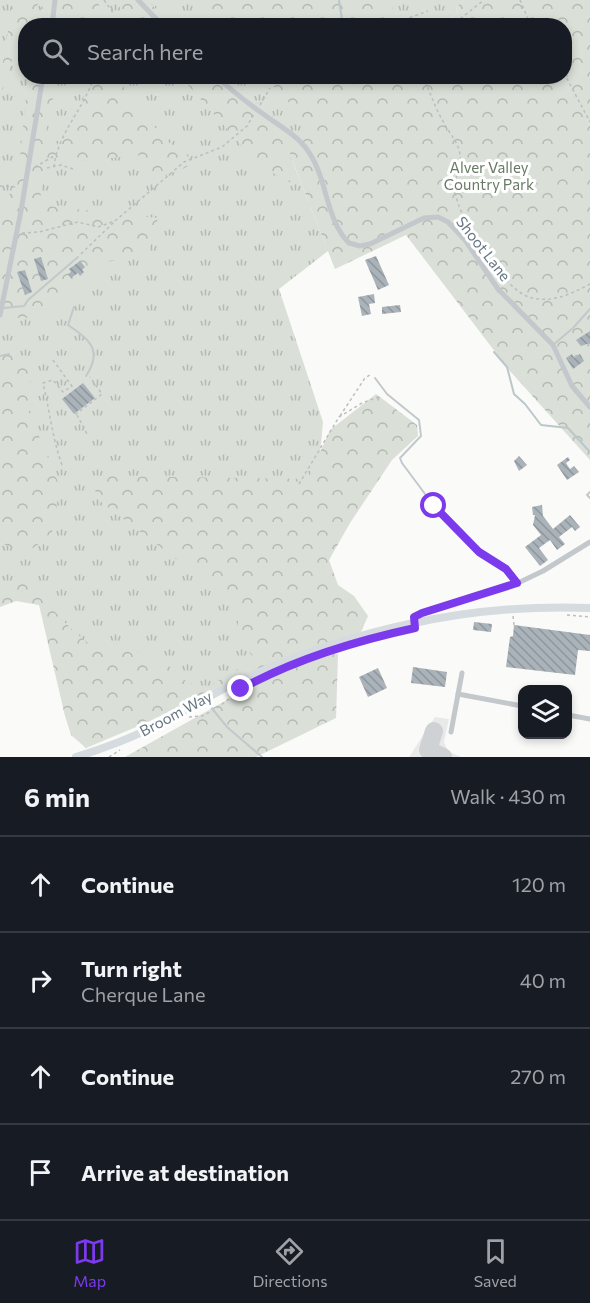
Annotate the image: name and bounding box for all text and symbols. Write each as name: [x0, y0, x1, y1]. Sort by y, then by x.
search box: [18, 18, 572, 84]
icon: search: [39, 35, 72, 68]
text: Search here: [87, 38, 203, 65]
park label: Alver Valley Country Park: [444, 158, 534, 193]
street label: Shoot Lane: [453, 212, 515, 284]
route start: [420, 492, 446, 518]
route end: [227, 675, 253, 701]
map controls: [518, 685, 572, 739]
button: layers: [518, 685, 572, 739]
street label: Broom Way: [136, 686, 215, 740]
text: 6 min: [24, 781, 90, 812]
text: Walk · 430 m: [450, 784, 566, 808]
icon: ahead: [24, 868, 57, 901]
text: Continue: [81, 871, 174, 898]
text: 120 m: [512, 872, 566, 896]
text: Turn right: [81, 955, 182, 982]
icon: right: [24, 964, 57, 997]
text: 40 m: [520, 968, 566, 992]
text: Cherque Lane: [81, 982, 206, 1006]
icon: ahead: [24, 1060, 57, 1093]
text: Continue: [81, 1063, 174, 1090]
text: 270 m: [510, 1064, 566, 1088]
icon: arrive: [24, 1156, 57, 1189]
text: Arrive at destination: [81, 1159, 289, 1186]
tab: Map: [73, 1235, 106, 1290]
tab: Directions: [252, 1235, 327, 1290]
tab: Saved: [474, 1235, 517, 1290]

